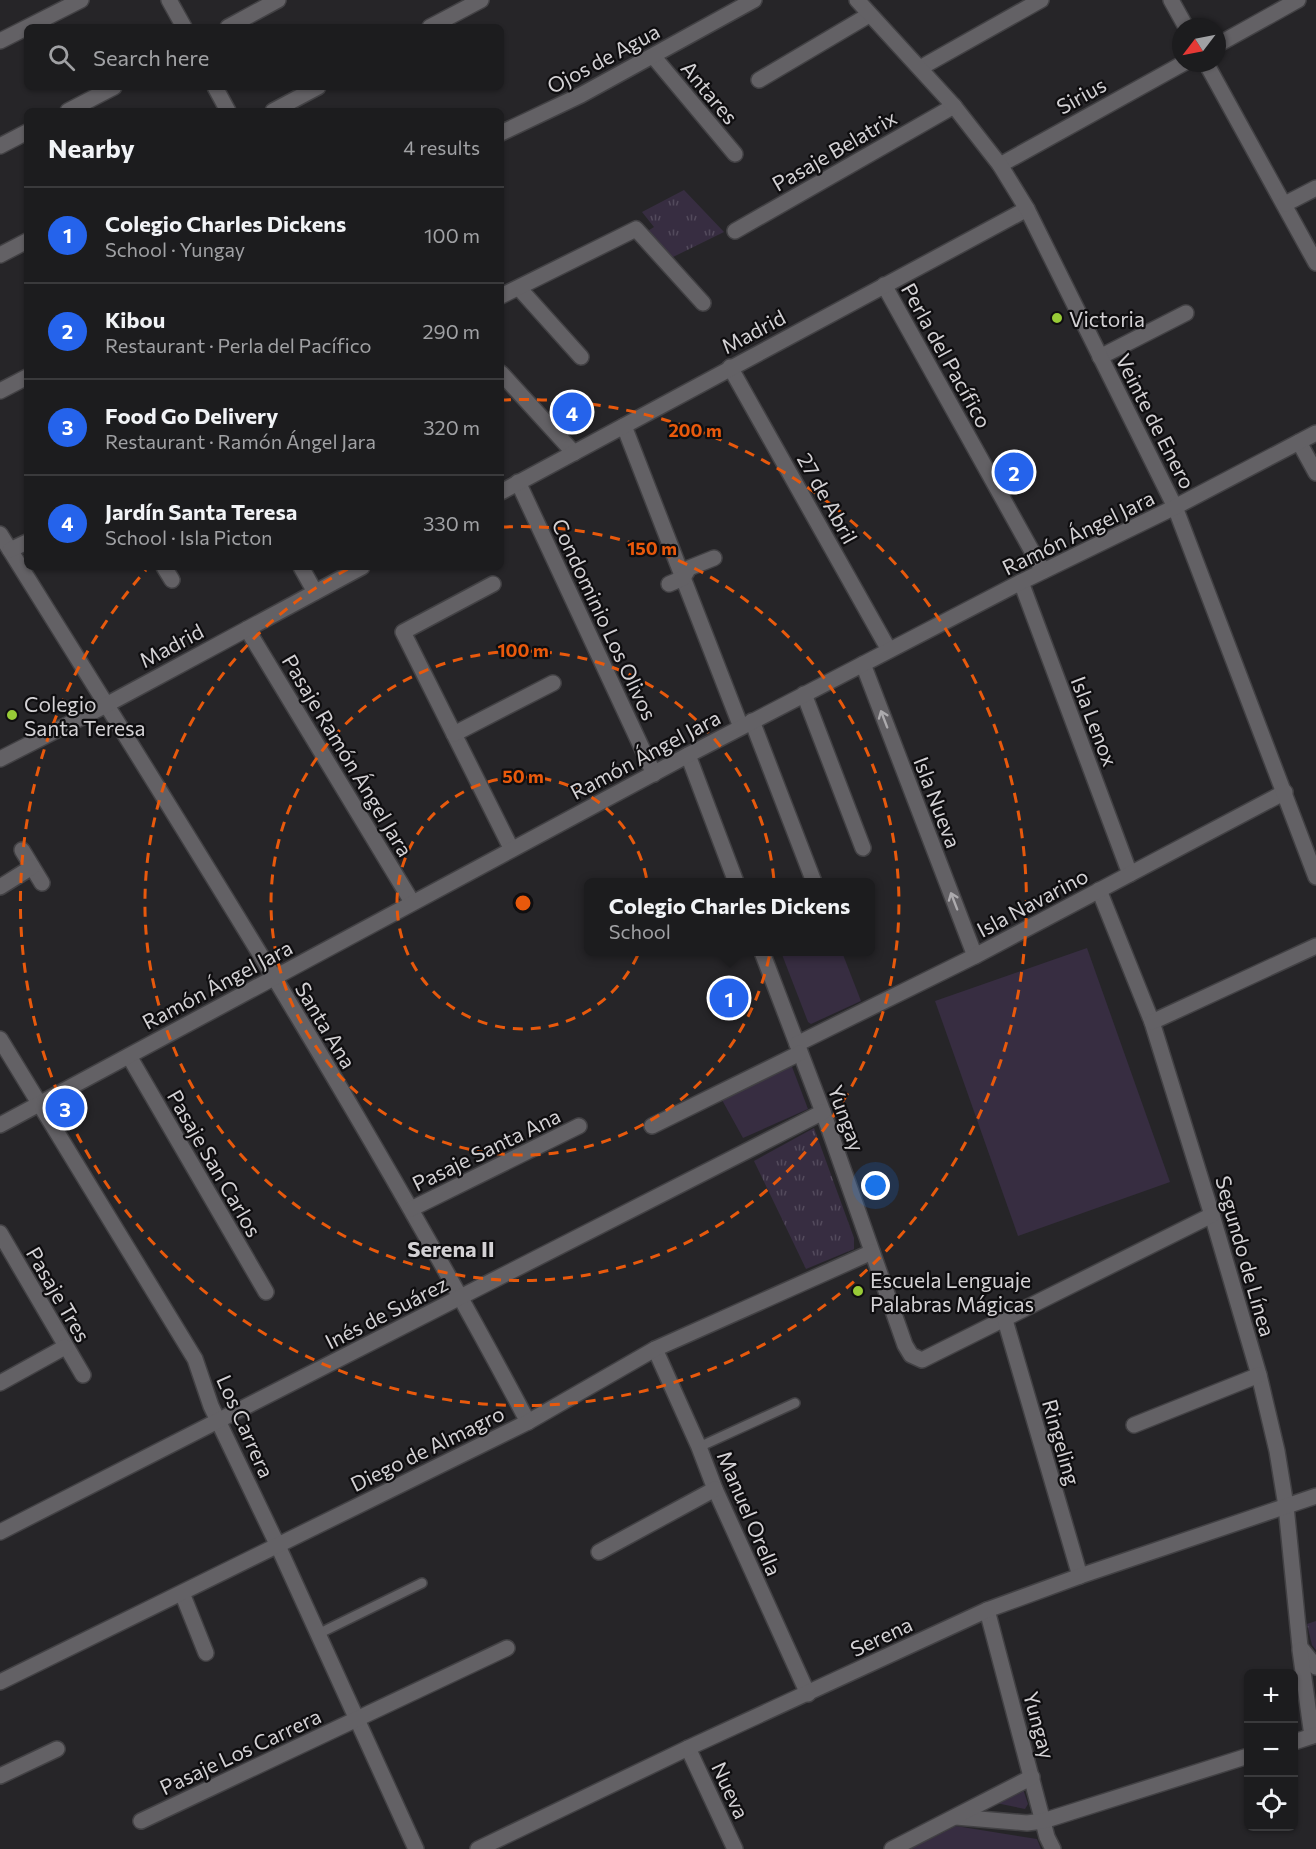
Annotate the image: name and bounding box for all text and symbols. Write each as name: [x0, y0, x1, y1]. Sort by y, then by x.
street label: Ojos de Agua: [542, 18, 664, 98]
north arrow: [1172, 18, 1226, 72]
search box: [24, 24, 504, 90]
icon: search: [45, 41, 78, 74]
text: Search here: [93, 44, 209, 71]
street label: Antares: [676, 55, 744, 129]
street label: Sirius: [1052, 71, 1110, 119]
street label: Pasaje Belatrix: [767, 104, 901, 196]
text: Nearby: [48, 132, 135, 163]
text: 4 results: [403, 135, 480, 159]
text: Colegio Charles Dickens: [105, 210, 346, 237]
text: 1: [63, 223, 72, 247]
text: 100 m: [424, 223, 480, 247]
text: School · Yungay: [105, 237, 245, 261]
street label: Perla del Pacífico: [897, 278, 997, 432]
street label: Madrid: [717, 304, 789, 358]
text: Kibou: [105, 306, 165, 333]
place label: Victoria: [1069, 306, 1145, 331]
marker: Victoria: [1050, 311, 1064, 325]
text: 2: [62, 319, 73, 343]
text: 290 m: [422, 319, 480, 343]
text: Restaurant · Perla del Pacífico: [105, 333, 372, 357]
street label: Veinte de Enero: [1111, 349, 1201, 493]
pin: 4: [552, 390, 592, 434]
text: Food Go Delivery: [105, 402, 278, 429]
text: 3: [62, 415, 73, 439]
text: 320 m: [423, 415, 480, 439]
text: 200 m: [668, 419, 722, 441]
text: Restaurant · Ramón Ángel Jara: [105, 429, 376, 453]
street label: 27 de Abril: [793, 448, 863, 548]
pin: 2: [994, 450, 1034, 494]
street label: Ramón Ángel Jara: [998, 484, 1158, 580]
text: Jardín Santa Teresa: [105, 498, 297, 525]
text: 4: [61, 511, 74, 535]
text: 330 m: [423, 511, 480, 535]
street label: Condominio Los Olivos: [547, 514, 663, 724]
text: School · Isla Picton: [105, 525, 273, 549]
text: 150 m: [627, 537, 677, 559]
street label: Madrid: [135, 618, 207, 672]
text: 100 m: [497, 639, 549, 661]
street label: Pasaje Ramón Ángel Jara: [278, 649, 418, 861]
street label: Isla Lenox: [1066, 673, 1124, 769]
place label: Colegio Santa Teresa: [24, 691, 146, 740]
street label: Ramón Ángel Jara: [566, 704, 724, 804]
marker: Colegio Santa Teresa: [5, 708, 19, 722]
one-way arrow: [878, 711, 889, 729]
street label: Isla Nueva: [909, 753, 967, 851]
text: 50 m: [502, 765, 544, 787]
street label: Isla Navarino: [972, 862, 1092, 942]
popup: [584, 878, 875, 956]
text: Colegio Charles Dickens: [609, 892, 850, 919]
centre of rings: [513, 893, 533, 913]
one-way arrow: [948, 893, 959, 911]
text: School: [609, 919, 671, 943]
street label: Ramón Ángel Jara: [138, 934, 296, 1034]
pin: 1: [710, 976, 748, 1020]
street label: Santa Ana: [290, 977, 362, 1073]
street label: Yungay: [823, 1081, 871, 1155]
street label: Pasaje San Carlos: [163, 1085, 267, 1241]
pin: 3: [46, 1086, 84, 1130]
street label: Pasaje Santa Ana: [408, 1102, 564, 1196]
your location: [861, 1171, 890, 1200]
street label: Segundo de Línea: [1211, 1173, 1281, 1339]
district label: Serena II: [407, 1235, 495, 1262]
street label: Pasaje Tres: [22, 1242, 96, 1346]
place label: Escuela Lenguaje Palabras Mágicas: [870, 1267, 1034, 1316]
street label: Inés de Suárez: [321, 1270, 451, 1354]
marker: Escuela Lenguaje Palabras Mágicas: [851, 1284, 865, 1298]
street label: Los Carrera: [212, 1371, 280, 1481]
street label: Ringeling: [1038, 1396, 1086, 1488]
street label: Diego de Almagro: [346, 1400, 508, 1496]
street label: Manuel Orella: [713, 1447, 787, 1579]
street label: Serena: [846, 1611, 916, 1661]
map controls: [1244, 1669, 1298, 1831]
button: +: [1244, 1669, 1298, 1723]
street label: Yungay: [1019, 1688, 1061, 1762]
street label: Pasaje Los Carrera: [155, 1703, 325, 1799]
button: −: [1244, 1723, 1298, 1777]
street label: Nueva: [707, 1758, 755, 1822]
button: locate: [1244, 1777, 1298, 1831]

